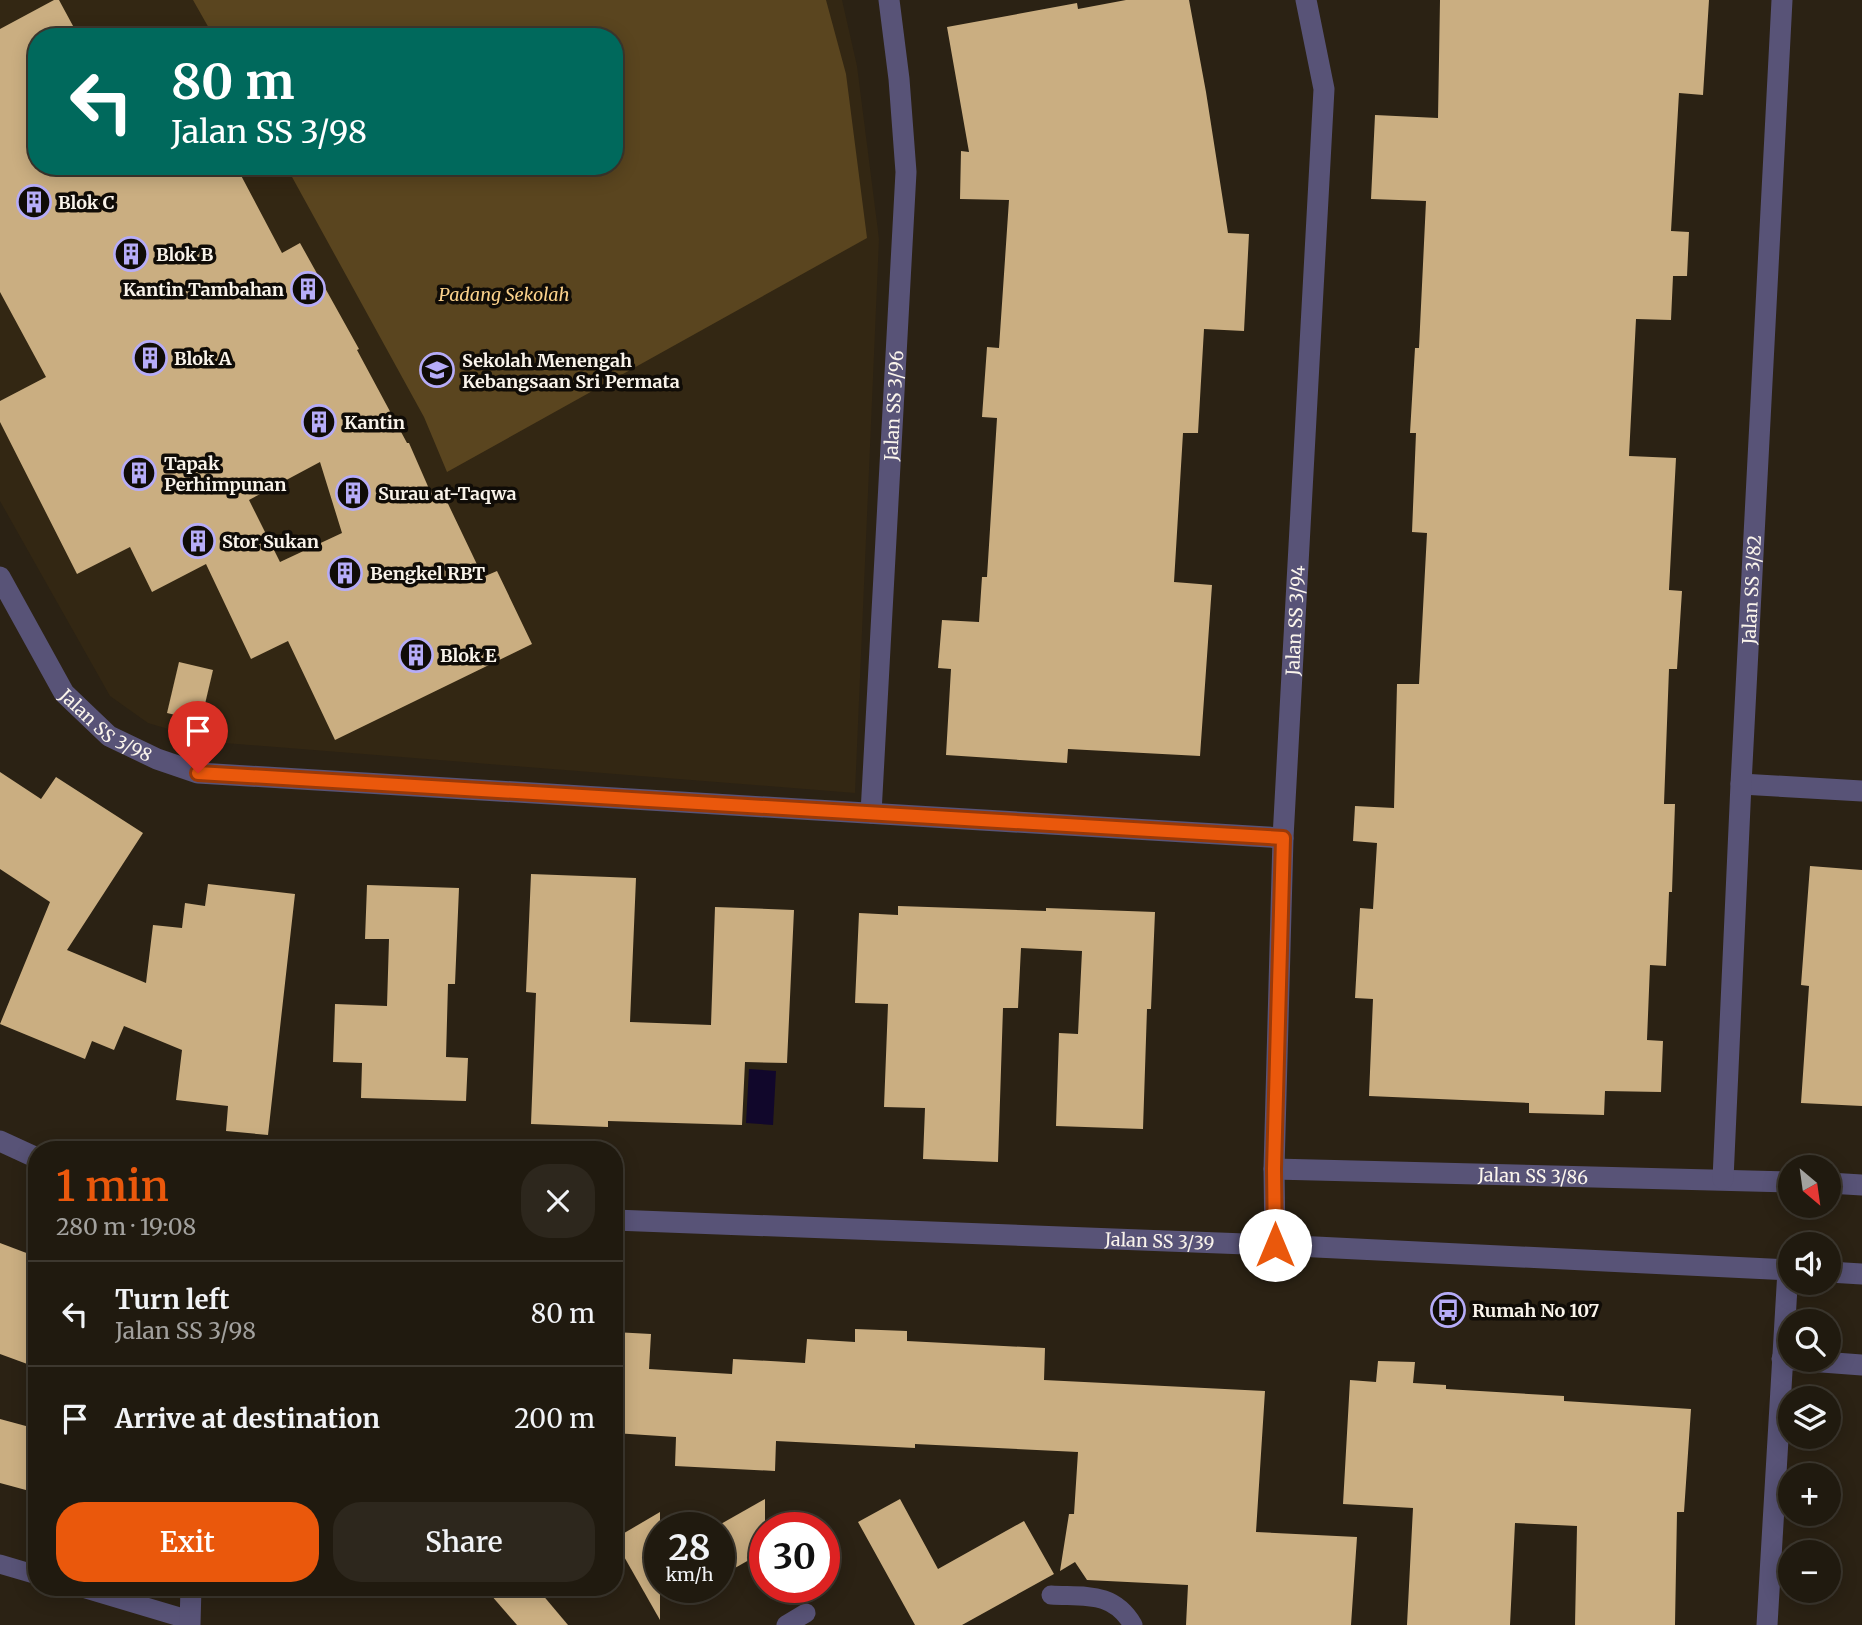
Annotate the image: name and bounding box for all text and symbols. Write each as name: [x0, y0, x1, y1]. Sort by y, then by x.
text: 80 m: [171, 51, 294, 112]
icon: left: [56, 56, 147, 147]
text: Jalan SS 3/98: [171, 112, 367, 152]
building icon: Blok C: [15, 183, 53, 221]
place label: Blok C: [58, 191, 115, 214]
building icon: Blok B: [112, 235, 150, 273]
place label: Blok B: [156, 243, 214, 266]
building icon: Kantin Tambahan: [289, 270, 327, 308]
place label: Kantin Tambahan: [123, 278, 284, 301]
park label: Padang Sekolah: [438, 283, 570, 306]
building icon: Blok A: [131, 339, 169, 377]
place label: Blok A: [174, 347, 232, 370]
place label: Sekolah Menengah Kebangsaan Sri Permata: [462, 349, 680, 393]
street label: Jalan SS 3/96: [879, 350, 908, 463]
school or university icon: Sekolah Menengah Kebangsaan Sri Permata: [418, 351, 456, 389]
building icon: Kantin: [300, 403, 338, 441]
place label: Kantin: [344, 411, 405, 434]
place label: Tapak Perhimpunan: [164, 452, 287, 496]
building icon: Tapak Perhimpunan: [120, 454, 158, 492]
building icon: Surau at-Taqwa: [334, 474, 372, 512]
place label: Surau at-Taqwa: [378, 482, 517, 505]
building icon: Stor Sukan: [179, 522, 217, 560]
place label: Stor Sukan: [222, 530, 319, 553]
street label: Jalan SS 3/82: [1737, 534, 1766, 646]
building icon: Bengkel RBT: [326, 554, 364, 592]
place label: Bengkel RBT: [370, 562, 485, 585]
street label: Jalan SS 3/94: [1280, 565, 1309, 677]
building icon: Blok E: [397, 636, 435, 674]
place label: Blok E: [440, 644, 497, 667]
street label: Jalan SS 3/98: [54, 683, 156, 766]
pin: [168, 701, 228, 773]
icon: arrive: [179, 712, 217, 750]
north arrow: [1778, 1155, 1841, 1218]
map controls: [1778, 1155, 1841, 1603]
text: 1 min: [56, 1160, 169, 1212]
street label: Jalan SS 3/86: [1477, 1163, 1588, 1188]
button: close: [521, 1164, 595, 1238]
position arrow: [1238, 1208, 1312, 1282]
text: 280 m · 19:08: [56, 1212, 196, 1241]
street label: Jalan SS 3/39: [1103, 1227, 1215, 1254]
button: sound: [1778, 1232, 1841, 1295]
text: Turn left: [115, 1283, 229, 1316]
bus stop icon: Rumah No 107: [1429, 1291, 1467, 1329]
icon: left: [56, 1295, 94, 1333]
text: 80 m: [531, 1297, 595, 1330]
place label: Rumah No 107: [1472, 1299, 1600, 1322]
button: search: [1778, 1309, 1841, 1372]
text: Jalan SS 3/98: [115, 1316, 256, 1345]
button: layers: [1778, 1386, 1841, 1449]
icon: arrive: [56, 1400, 94, 1438]
text: Arrive at destination: [115, 1402, 380, 1435]
text: 200 m: [514, 1402, 595, 1435]
button: +: [1778, 1463, 1841, 1526]
button: Exit: [56, 1502, 319, 1582]
button: Share: [333, 1502, 595, 1582]
speed limit sign: 30: [749, 1512, 840, 1603]
text: 28: [668, 1526, 711, 1570]
button: −: [1778, 1540, 1841, 1603]
text: km/h: [666, 1563, 713, 1586]

